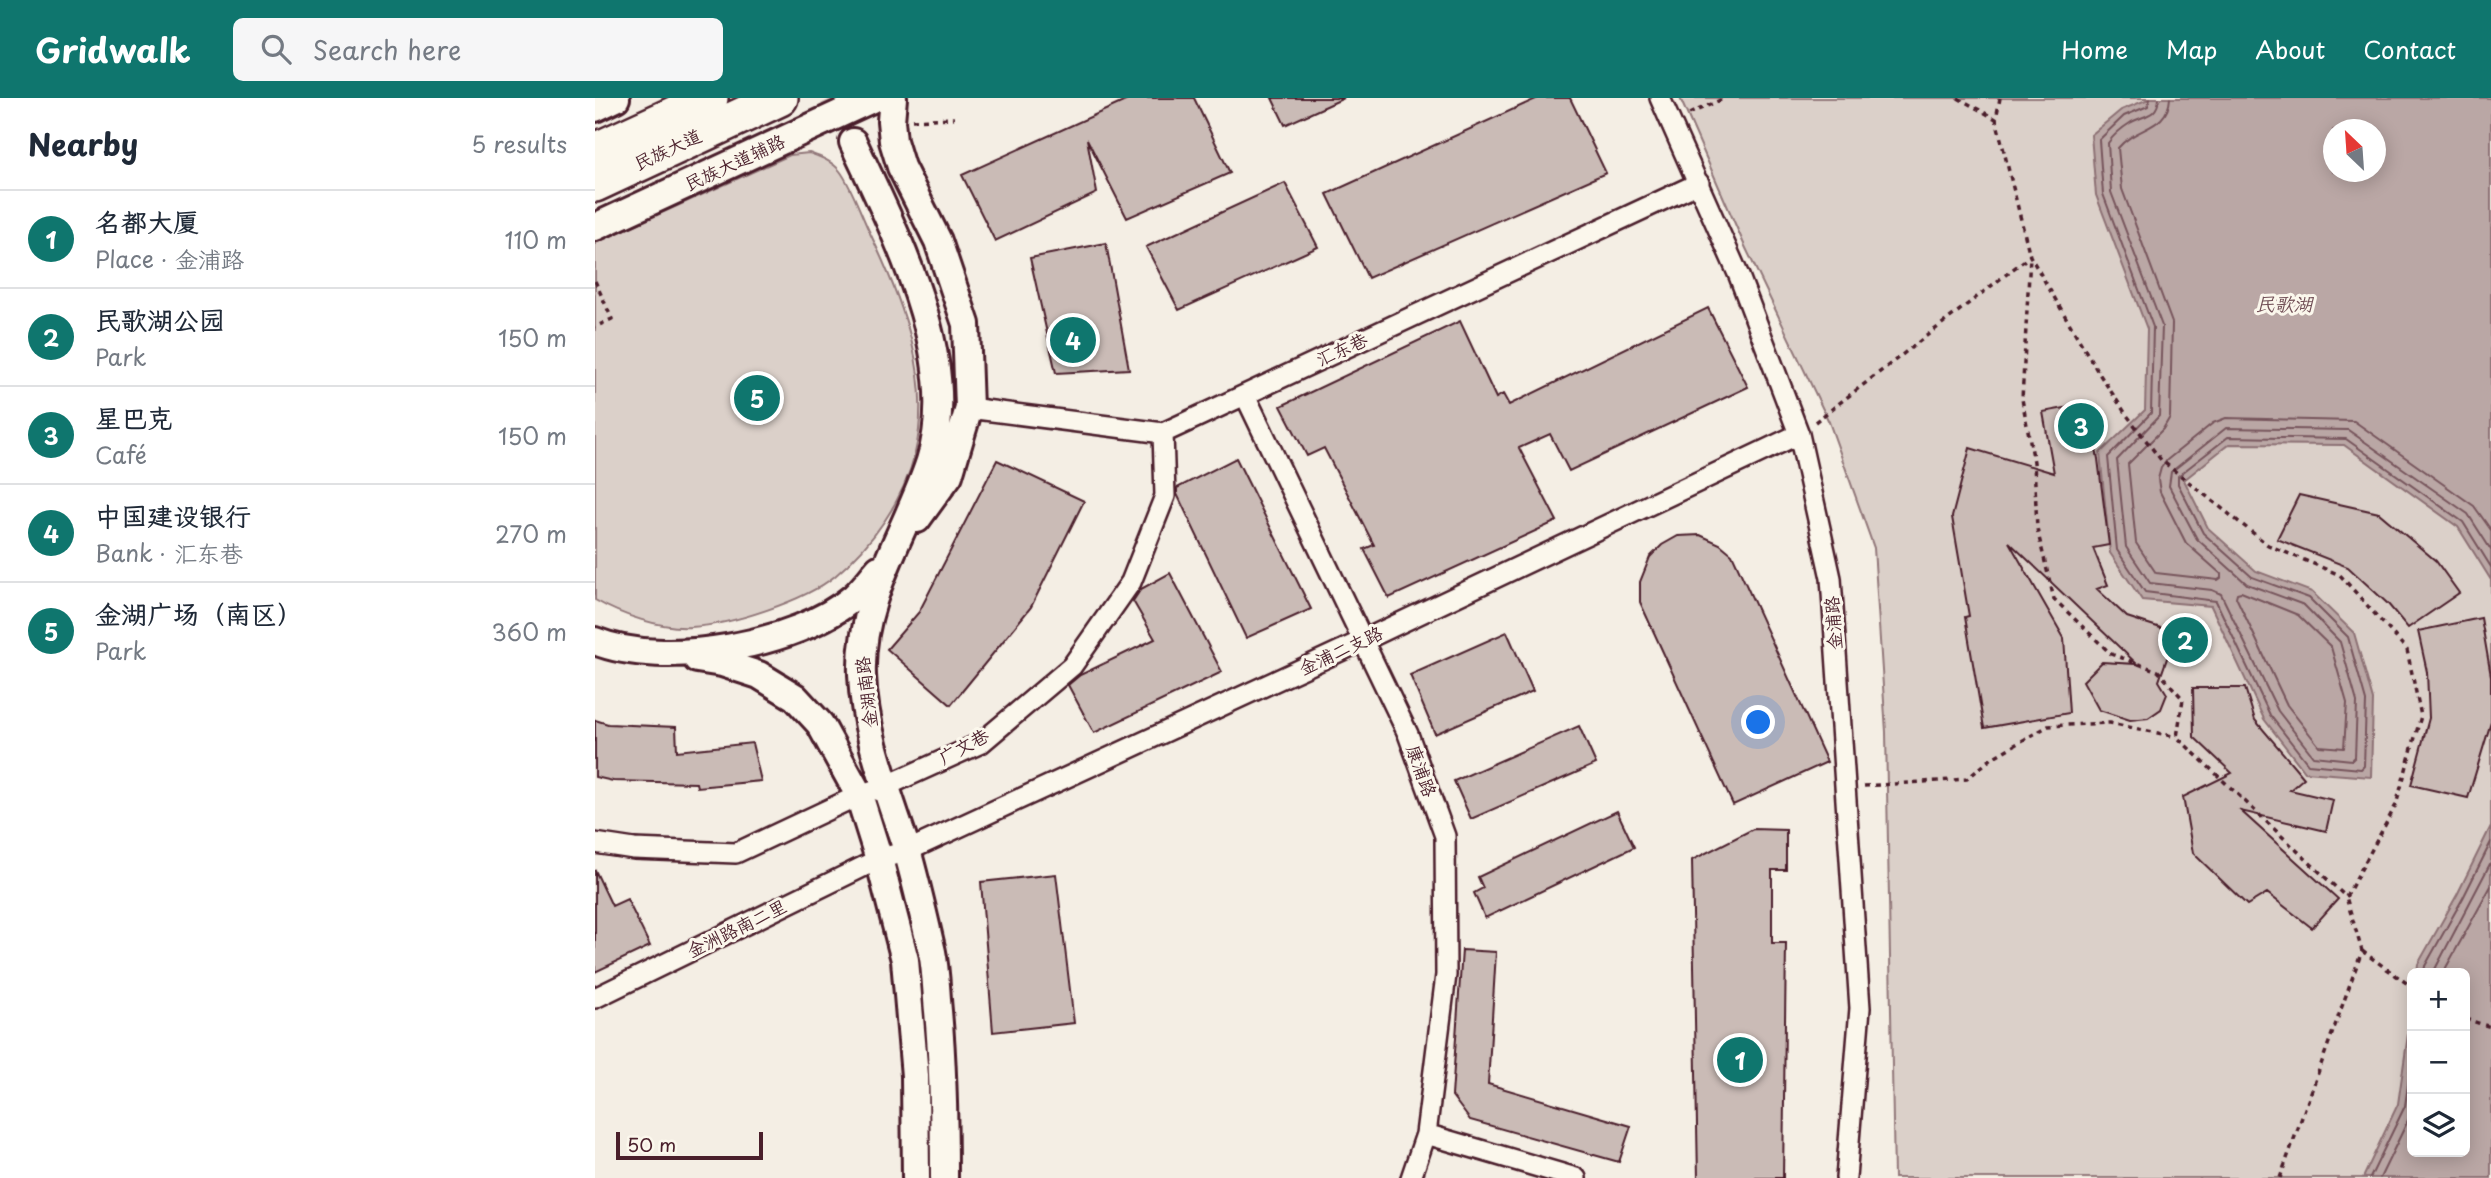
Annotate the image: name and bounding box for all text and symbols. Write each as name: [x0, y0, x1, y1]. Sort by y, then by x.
search box: [233, 18, 723, 81]
text: Gridwalk: [35, 24, 191, 74]
icon: search: [257, 30, 295, 68]
text: Search here: [313, 30, 461, 69]
text: Home: [2061, 31, 2128, 67]
text: Map: [2166, 31, 2217, 67]
text: About: [2255, 31, 2325, 67]
text: Contact: [2363, 31, 2456, 67]
north arrow: [2323, 119, 2386, 182]
text: Nearby: [28, 121, 138, 166]
street label: 民族大道: [629, 121, 706, 176]
text: 5 results: [471, 126, 567, 161]
street label: 民族大道辅路: [680, 127, 789, 197]
text: 名都大厦: [95, 202, 199, 241]
text: 1: [46, 222, 57, 257]
text: 110 m: [505, 222, 567, 257]
text: Place · 金浦路: [95, 241, 244, 276]
water label: 民歌湖: [2255, 289, 2314, 317]
text: 民歌湖公园: [95, 300, 225, 339]
pin: 4: [1050, 314, 1096, 366]
text: 2: [43, 320, 59, 355]
text: 150 m: [498, 320, 567, 355]
street label: 汇东巷: [1311, 325, 1372, 372]
text: Park: [95, 339, 146, 374]
pin: 5: [734, 372, 780, 424]
text: 星巴克: [95, 398, 173, 437]
pin: 3: [2058, 400, 2104, 452]
text: 3: [43, 418, 59, 453]
text: 150 m: [498, 418, 567, 453]
text: Café: [95, 437, 147, 472]
text: 中国建设银行: [95, 496, 251, 535]
text: 4: [43, 516, 59, 551]
text: 270 m: [495, 516, 567, 551]
text: Bank · 汇东巷: [95, 535, 243, 570]
text: 金湖广场（南区）: [95, 594, 303, 633]
street label: 金浦路: [1817, 595, 1848, 651]
text: 5: [44, 614, 58, 649]
text: 360 m: [492, 614, 567, 649]
pin: 2: [2162, 614, 2208, 666]
street label: 金浦二支路: [1294, 618, 1387, 681]
text: Park: [95, 633, 146, 668]
street label: 金湖南路: [848, 655, 883, 730]
your location: [1741, 705, 1775, 739]
street label: 广文巷: [933, 721, 993, 771]
street label: 康浦路: [1400, 740, 1444, 800]
street label: 金洲路南二里: [682, 892, 791, 963]
map controls: [2407, 968, 2470, 1157]
button: +: [2407, 968, 2470, 1031]
button: −: [2407, 1031, 2470, 1094]
pin: 1: [1717, 1034, 1763, 1086]
button: layers: [2407, 1094, 2470, 1157]
scale bar: [616, 1129, 763, 1161]
text: 50 m: [627, 1130, 676, 1158]

